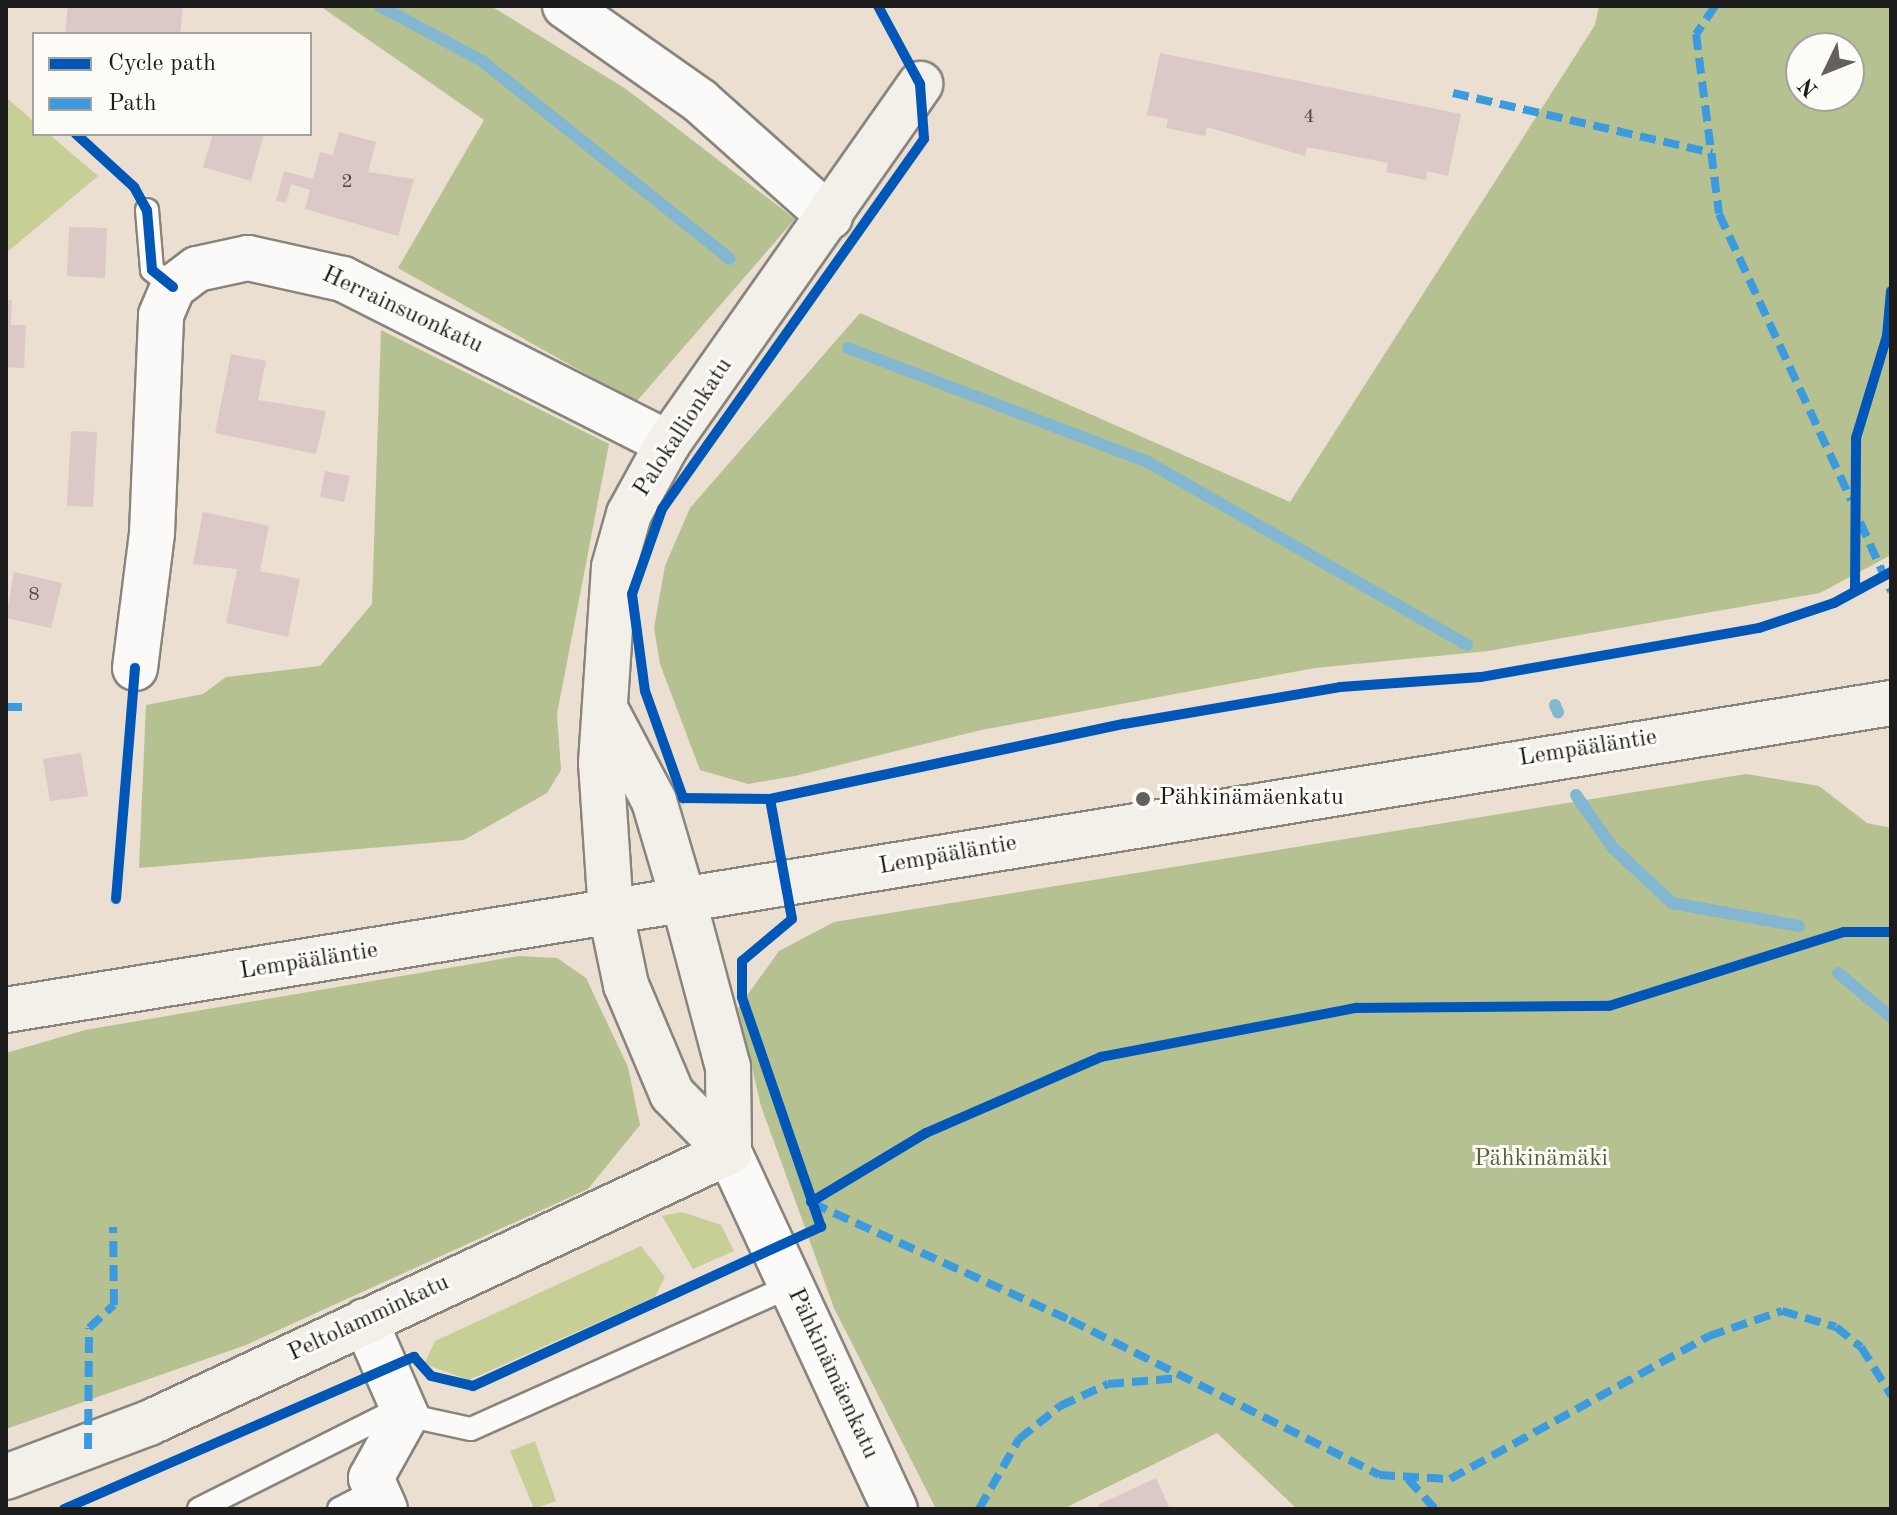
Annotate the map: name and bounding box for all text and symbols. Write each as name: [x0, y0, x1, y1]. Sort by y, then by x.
legend: [32, 32, 312, 136]
north arrow: [1785, 32, 1865, 112]
text: Cycle path: [108, 52, 216, 76]
text: N: [1795, 73, 1823, 101]
text: Path: [108, 92, 157, 116]
house number: 4: [1303, 105, 1315, 129]
house number: 2: [341, 170, 353, 194]
street label: Herrainsuonkatu: [317, 261, 487, 361]
street label: Palokallionkatu: [628, 353, 740, 503]
house number: 8: [28, 583, 40, 607]
street label: Lempääläntie: [1517, 724, 1659, 774]
place label: Pähkinämäenkatu: [1159, 785, 1344, 813]
marker: Pähkinämäenkatu: [1134, 790, 1152, 808]
street label: Lempääläntie: [877, 830, 1019, 882]
street label: Lempääläntie: [238, 937, 380, 987]
park label: Pähkinämäki: [1474, 1146, 1608, 1174]
street label: Peltolamminkatu: [284, 1269, 454, 1369]
street label: Pähkinämäenkatu: [780, 1284, 884, 1464]

